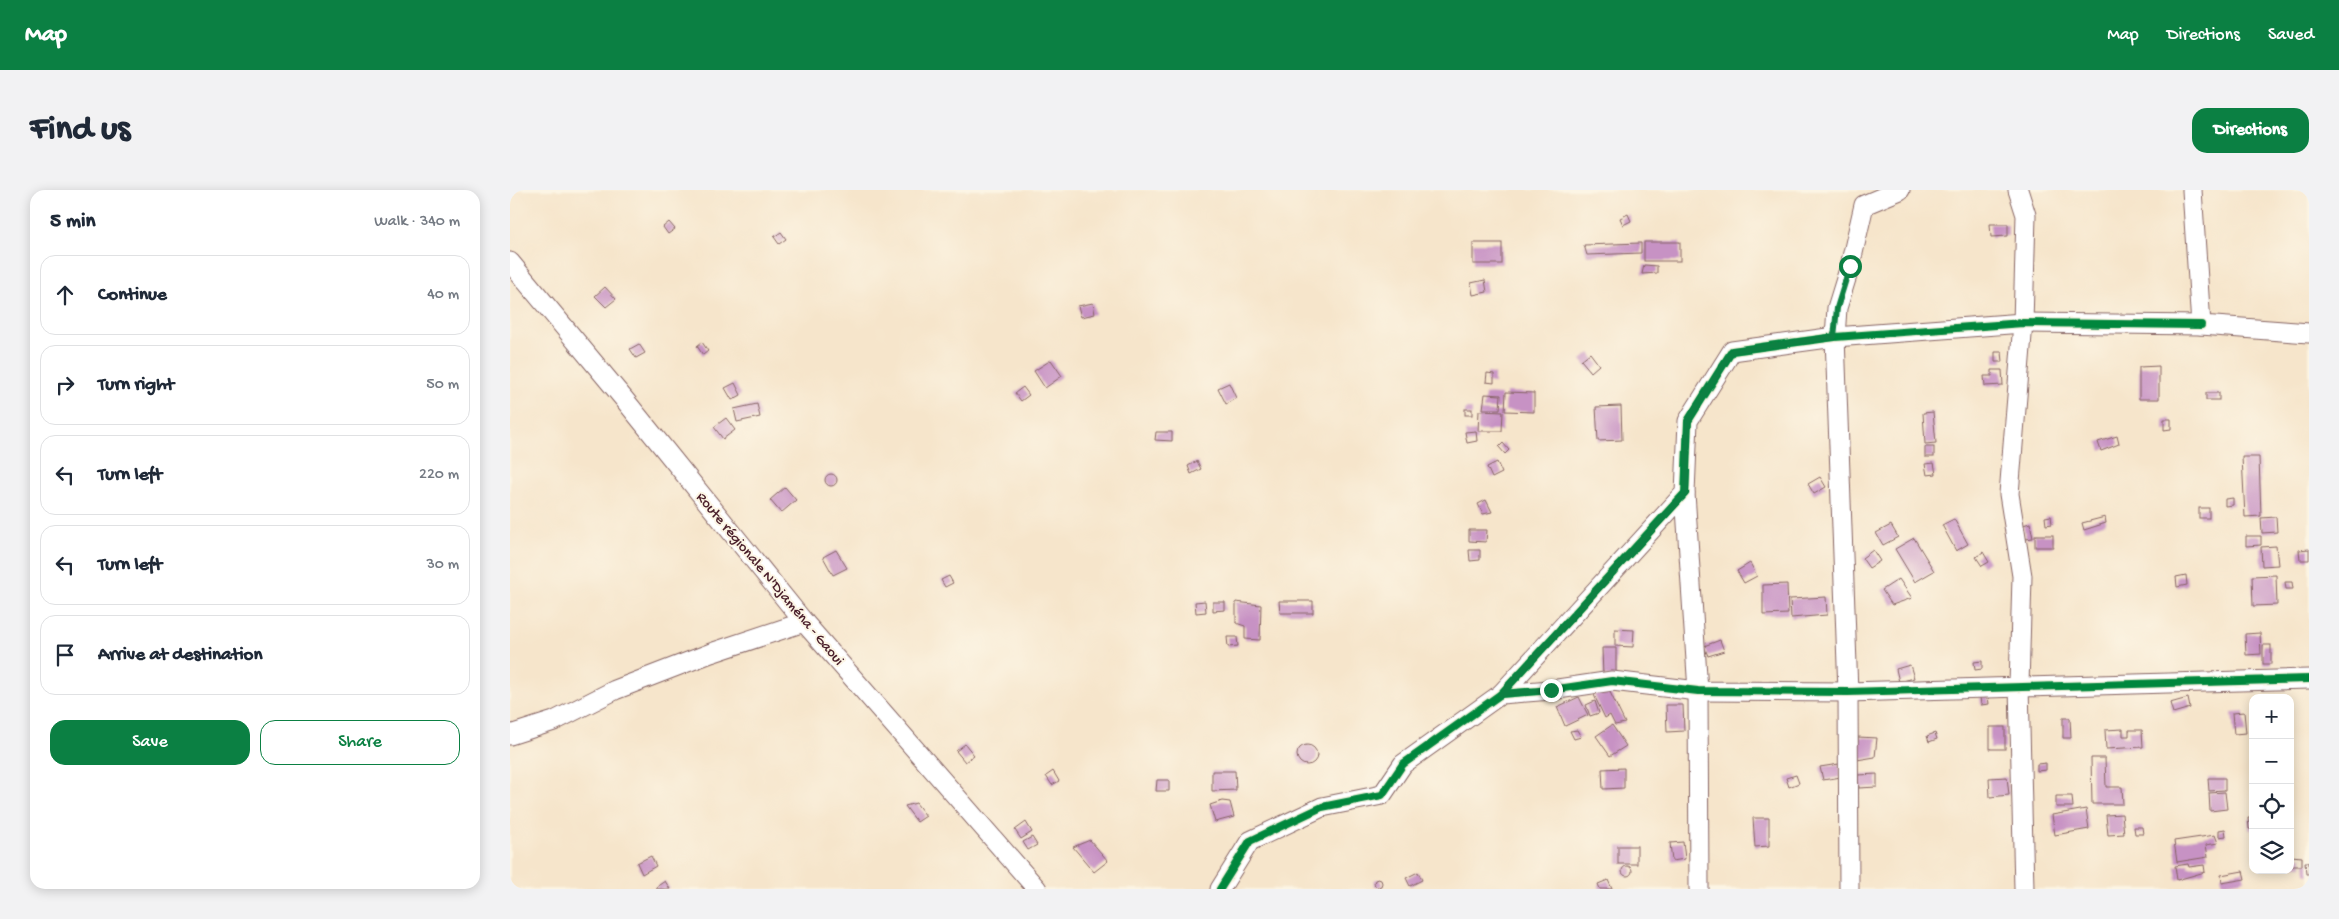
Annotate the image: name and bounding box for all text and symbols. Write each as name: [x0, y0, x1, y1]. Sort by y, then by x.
text: Map: [25, 21, 67, 50]
text: Map: [2107, 25, 2139, 46]
text: Directions: [2167, 25, 2240, 46]
text: Saved: [2268, 25, 2314, 46]
button: Directions: [2192, 108, 2309, 153]
text: Find us: [30, 110, 130, 151]
text: 5 min: [50, 210, 95, 235]
text: Walk · 340 m: [374, 213, 460, 232]
route start: [1839, 255, 1862, 278]
icon: ahead: [51, 281, 79, 309]
text: Continue: [98, 284, 167, 307]
text: 40 m: [427, 286, 459, 305]
icon: right: [51, 371, 79, 399]
text: Turn right: [98, 374, 174, 397]
text: 50 m: [426, 376, 459, 395]
icon: left: [51, 461, 79, 489]
text: Turn left: [98, 464, 162, 487]
text: 220 m: [419, 466, 459, 485]
street label: Route régionale N'Djaména - Gaoui: [692, 489, 847, 669]
icon: left: [51, 551, 79, 579]
text: Turn left: [98, 554, 162, 577]
text: 30 m: [426, 556, 459, 575]
icon: arrive: [51, 641, 79, 669]
text: Arrive at destination: [98, 644, 262, 667]
route end: [1540, 679, 1563, 702]
map controls: [2249, 694, 2294, 874]
button: +: [2249, 694, 2294, 739]
button: Save: [50, 720, 250, 765]
button: Share: [260, 720, 460, 765]
button: −: [2249, 739, 2294, 784]
button: locate: [2249, 784, 2294, 829]
button: layers: [2249, 829, 2294, 874]

